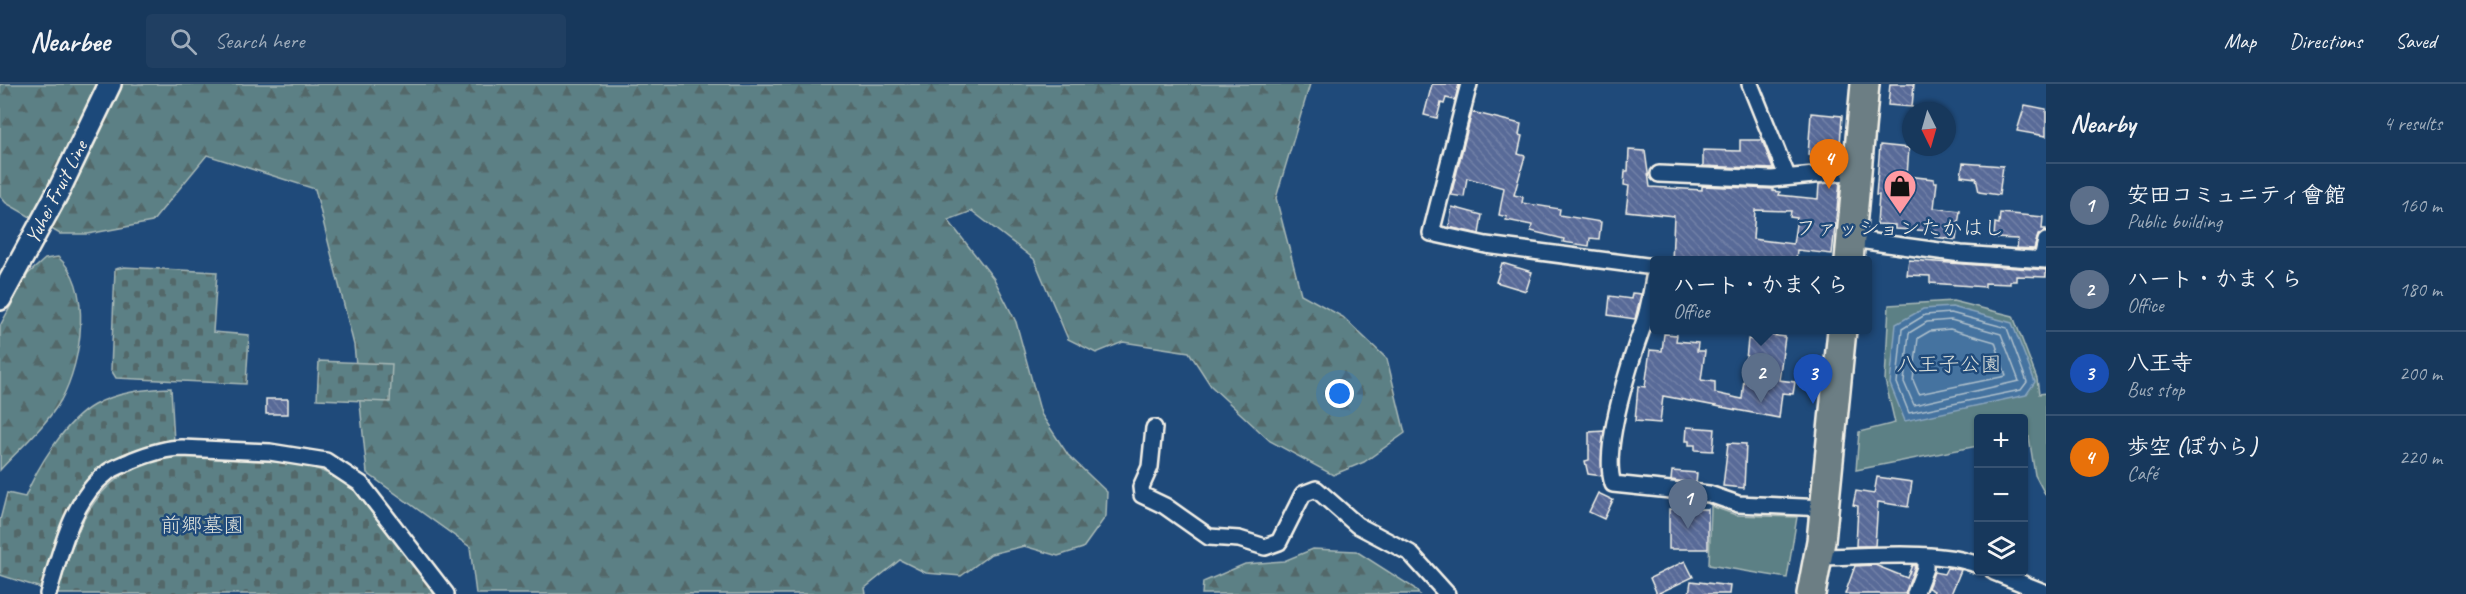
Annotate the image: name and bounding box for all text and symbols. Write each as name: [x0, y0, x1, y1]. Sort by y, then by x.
search box: [146, 14, 566, 68]
text: Nearbee: [30, 24, 110, 59]
icon: search: [167, 25, 200, 58]
text: Search here: [215, 27, 304, 55]
text: Map: [2224, 28, 2256, 54]
text: Directions: [2289, 28, 2362, 54]
text: Saved: [2395, 28, 2436, 54]
north arrow: [1902, 102, 1956, 156]
text: Nearby: [2070, 107, 2135, 140]
text: 4 results: [2383, 111, 2442, 136]
street label: Yuhei Fruit Line: [19, 134, 94, 248]
pin: 4: [1810, 140, 1848, 189]
shop icon: ファッションたかはし: [1882, 168, 1918, 215]
text: 安田コミュニティ會館: [2127, 181, 2346, 209]
text: 1: [2085, 193, 2094, 218]
text: 160 m: [2399, 193, 2442, 218]
text: Public building: [2127, 209, 2222, 234]
place label: ファッションたかはし: [1795, 215, 2005, 241]
popup: [1650, 256, 1872, 334]
text: ハート・かまくら: [2127, 265, 2303, 293]
text: ハート・かまくら: [1673, 271, 1849, 299]
text: 2: [2085, 277, 2094, 302]
text: 180 m: [2399, 277, 2442, 302]
text: Office: [2127, 293, 2164, 318]
text: Office: [1673, 299, 1710, 324]
text: 八王寺: [2127, 349, 2193, 377]
park label: 八王子公園: [1897, 351, 2002, 377]
pin: 2: [1742, 354, 1780, 403]
pin: 3: [1794, 354, 1832, 404]
text: 3: [2085, 361, 2094, 386]
text: 200 m: [2399, 361, 2442, 386]
text: Bus stop: [2127, 377, 2185, 402]
your location: [1325, 379, 1354, 408]
map controls: [1974, 414, 2028, 576]
button: +: [1974, 414, 2028, 468]
text: 歩空 (ぽから): [2127, 433, 2257, 461]
text: 4: [2085, 445, 2094, 470]
text: 220 m: [2399, 445, 2442, 470]
text: Café: [2127, 461, 2158, 486]
button: −: [1974, 468, 2028, 522]
pin: 1: [1668, 480, 1708, 529]
park label: 前郷墓園: [160, 512, 244, 538]
button: layers: [1974, 522, 2028, 576]

